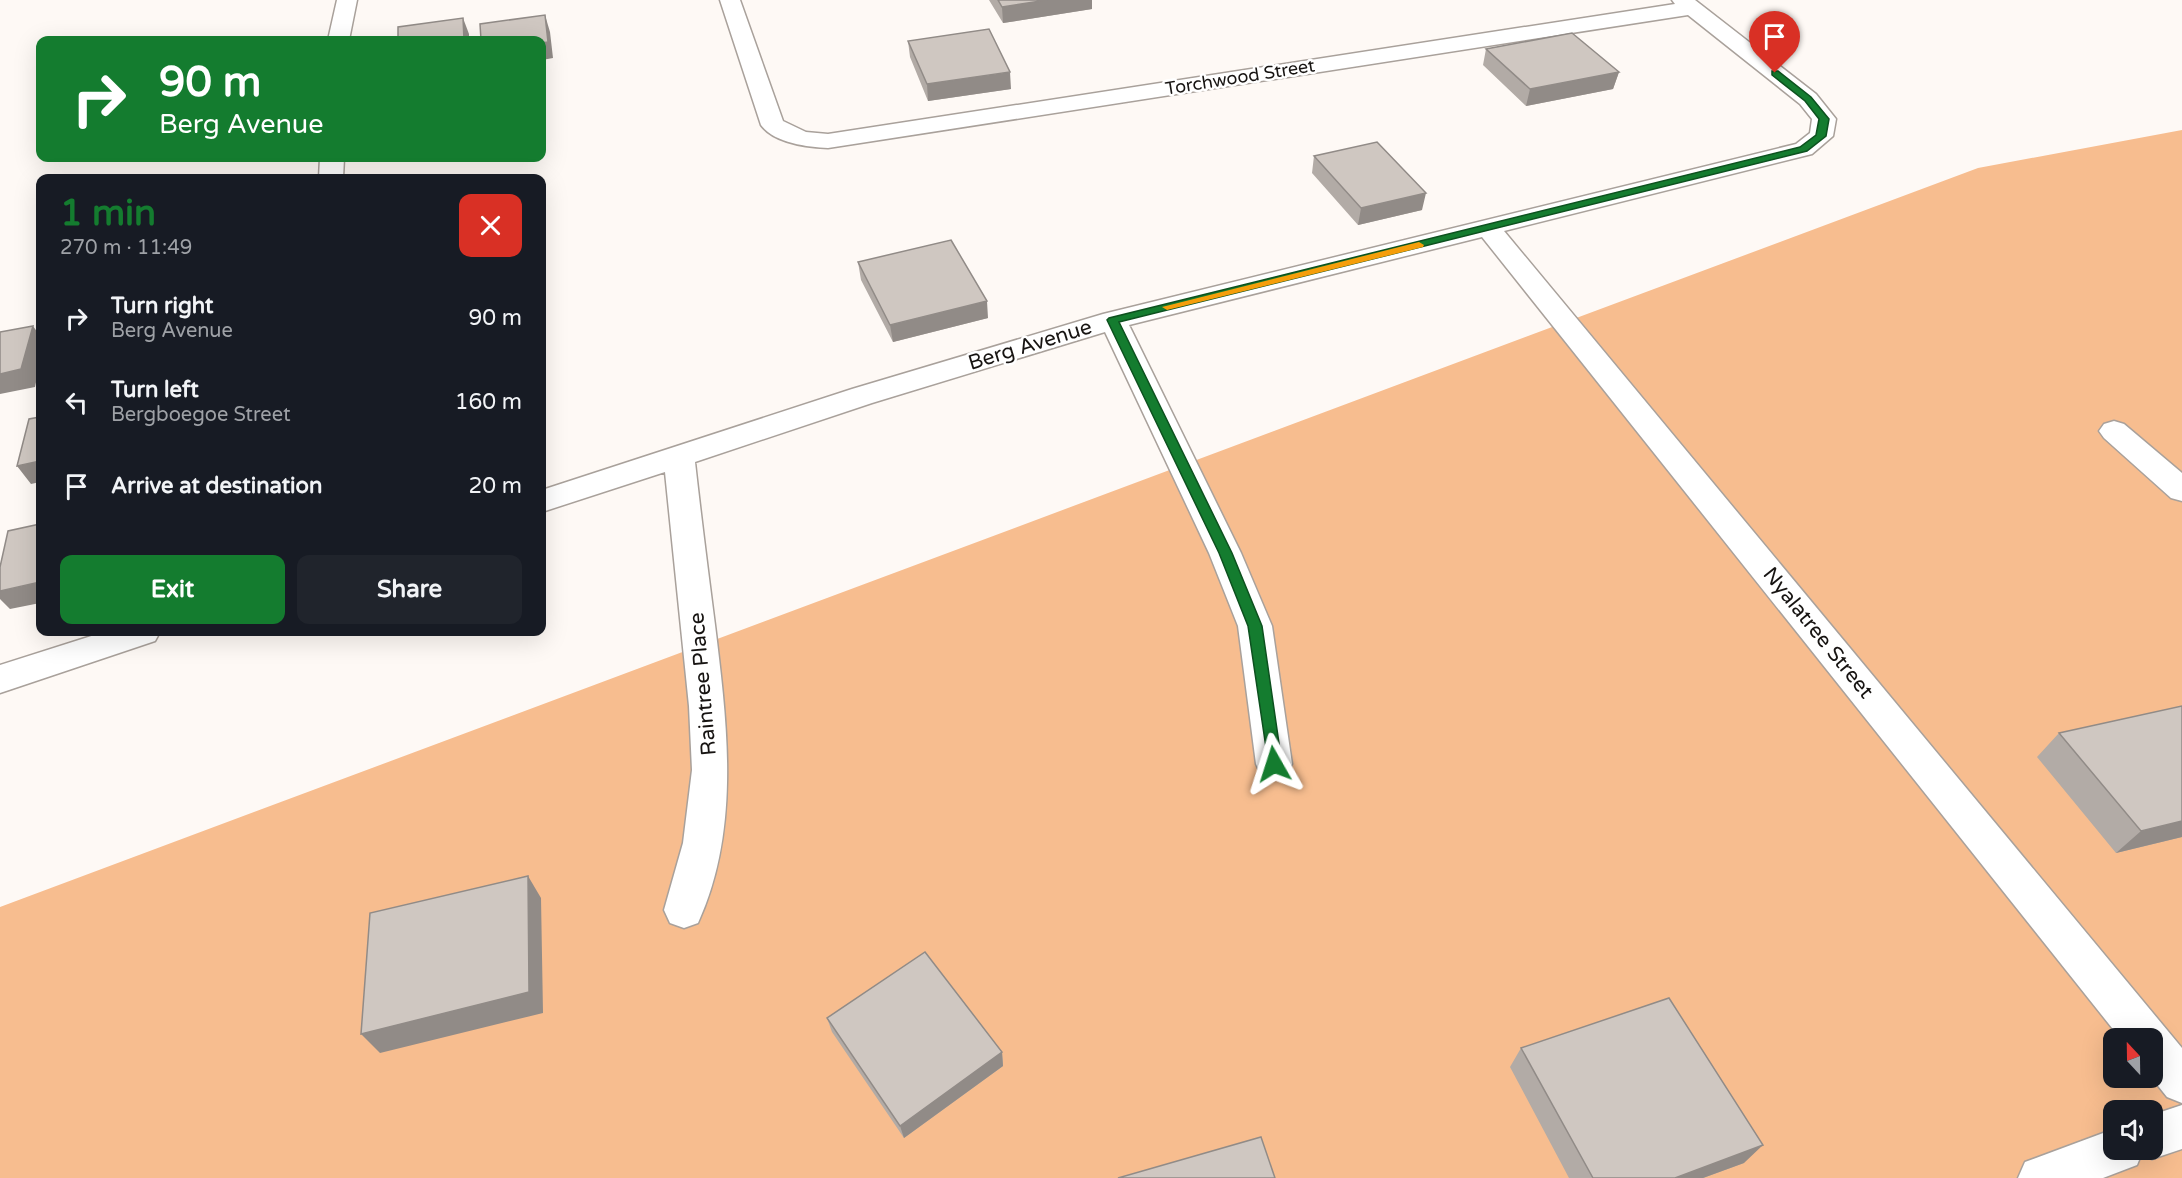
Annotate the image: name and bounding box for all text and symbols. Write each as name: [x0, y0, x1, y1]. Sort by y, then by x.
pin: [1749, 11, 1800, 73]
icon: arrive: [1758, 20, 1791, 53]
street label: Torchwood Street: [1164, 54, 1317, 100]
text: 90 m: [159, 57, 261, 108]
icon: right: [60, 60, 138, 138]
text: Berg Avenue: [159, 108, 323, 141]
text: 1 min: [60, 192, 156, 235]
button: close: [459, 194, 522, 257]
text: 270 m · 11:49: [60, 236, 192, 260]
text: Turn right: [111, 293, 213, 319]
icon: right: [60, 302, 93, 335]
text: 90 m: [468, 305, 522, 331]
street label: Berg Avenue: [965, 314, 1095, 376]
text: Berg Avenue: [111, 319, 233, 343]
text: Turn left: [111, 377, 199, 403]
icon: left: [60, 386, 93, 419]
text: 160 m: [455, 389, 522, 415]
text: Bergboegoe Street: [111, 403, 291, 427]
icon: arrive: [60, 470, 93, 503]
text: Arrive at destination: [111, 473, 322, 499]
text: 20 m: [468, 473, 522, 499]
button: Exit: [60, 555, 285, 624]
button: Share: [297, 555, 522, 624]
street label: Nyalatree Street: [1757, 562, 1879, 704]
street label: Raintree Place: [684, 611, 722, 757]
position arrow: [1242, 732, 1306, 796]
north arrow: [2103, 1028, 2163, 1088]
map controls: [2103, 1028, 2163, 1160]
button: sound: [2103, 1100, 2163, 1160]

